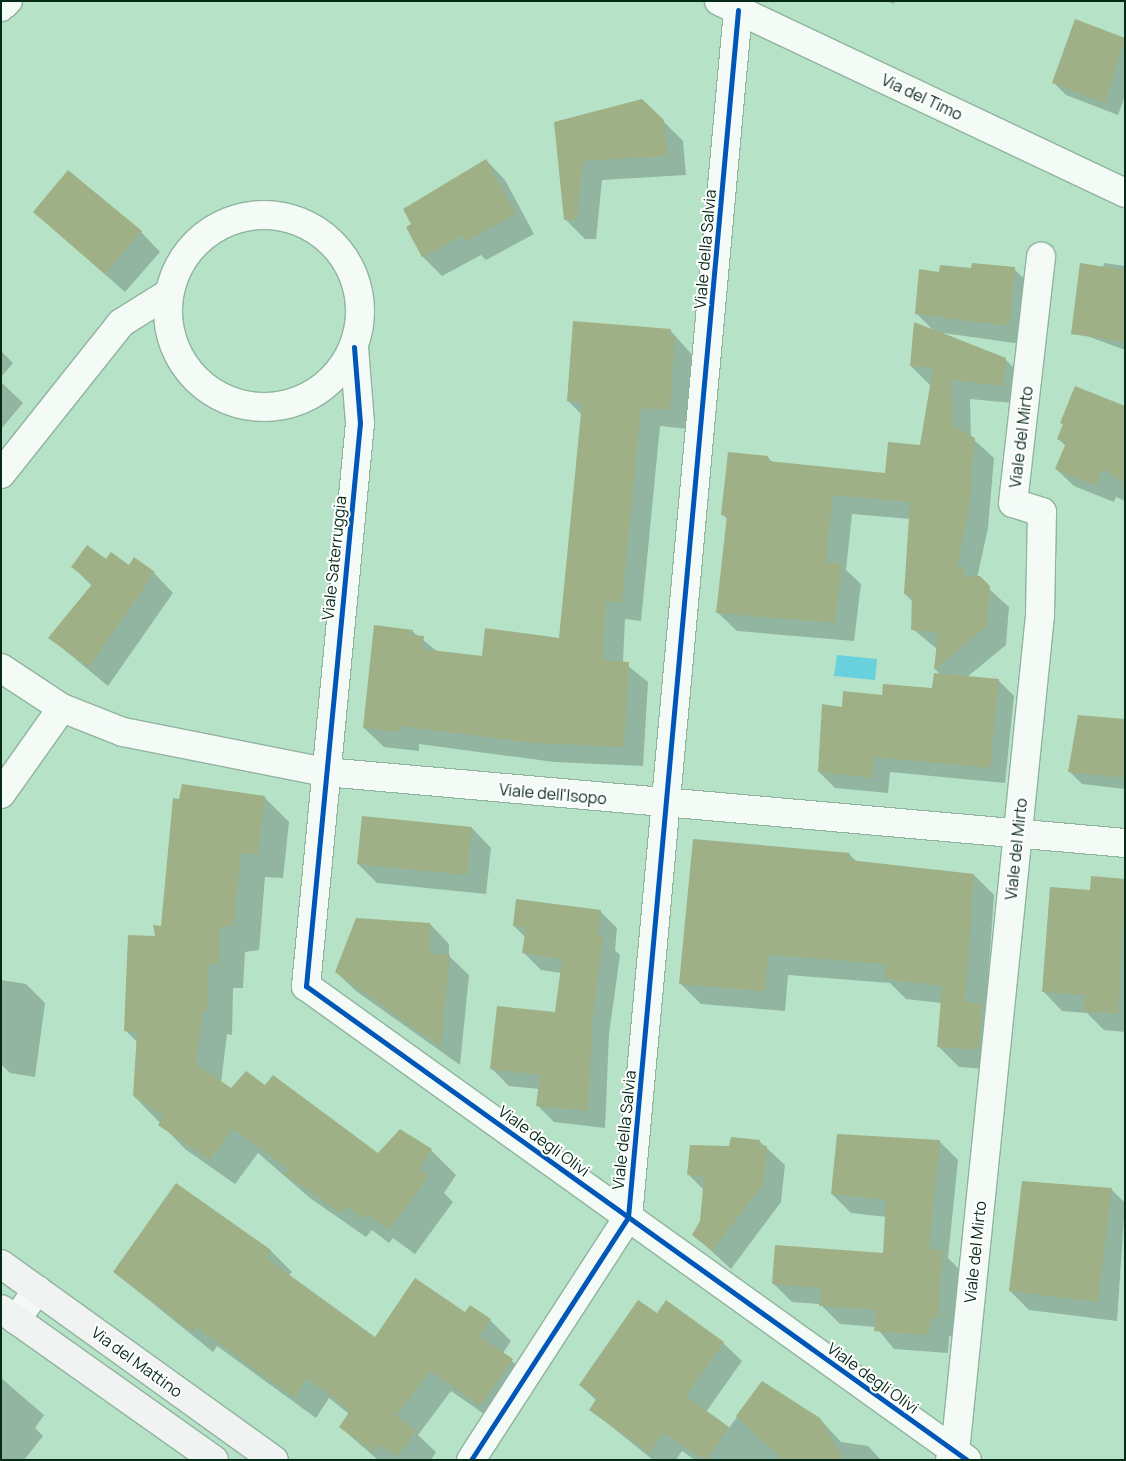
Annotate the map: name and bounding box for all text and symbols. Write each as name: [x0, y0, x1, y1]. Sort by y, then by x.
street label: Via del Timo: [878, 70, 966, 124]
street label: Viale della Salvia: [690, 188, 720, 310]
street label: Viale del Mirto: [1005, 385, 1037, 489]
street label: Viale Saterruggia: [318, 495, 350, 621]
street label: Viale dell'Isopo: [498, 780, 608, 808]
street label: Viale del Mirto: [1001, 797, 1031, 901]
street label: Viale della Salvia: [608, 1069, 640, 1191]
street label: Viale degli Olivi: [495, 1101, 593, 1181]
street label: Viale del Mirto: [960, 1200, 990, 1304]
street label: Via del Mattino: [88, 1323, 186, 1401]
street label: Viale degli Olivi: [824, 1338, 922, 1418]

